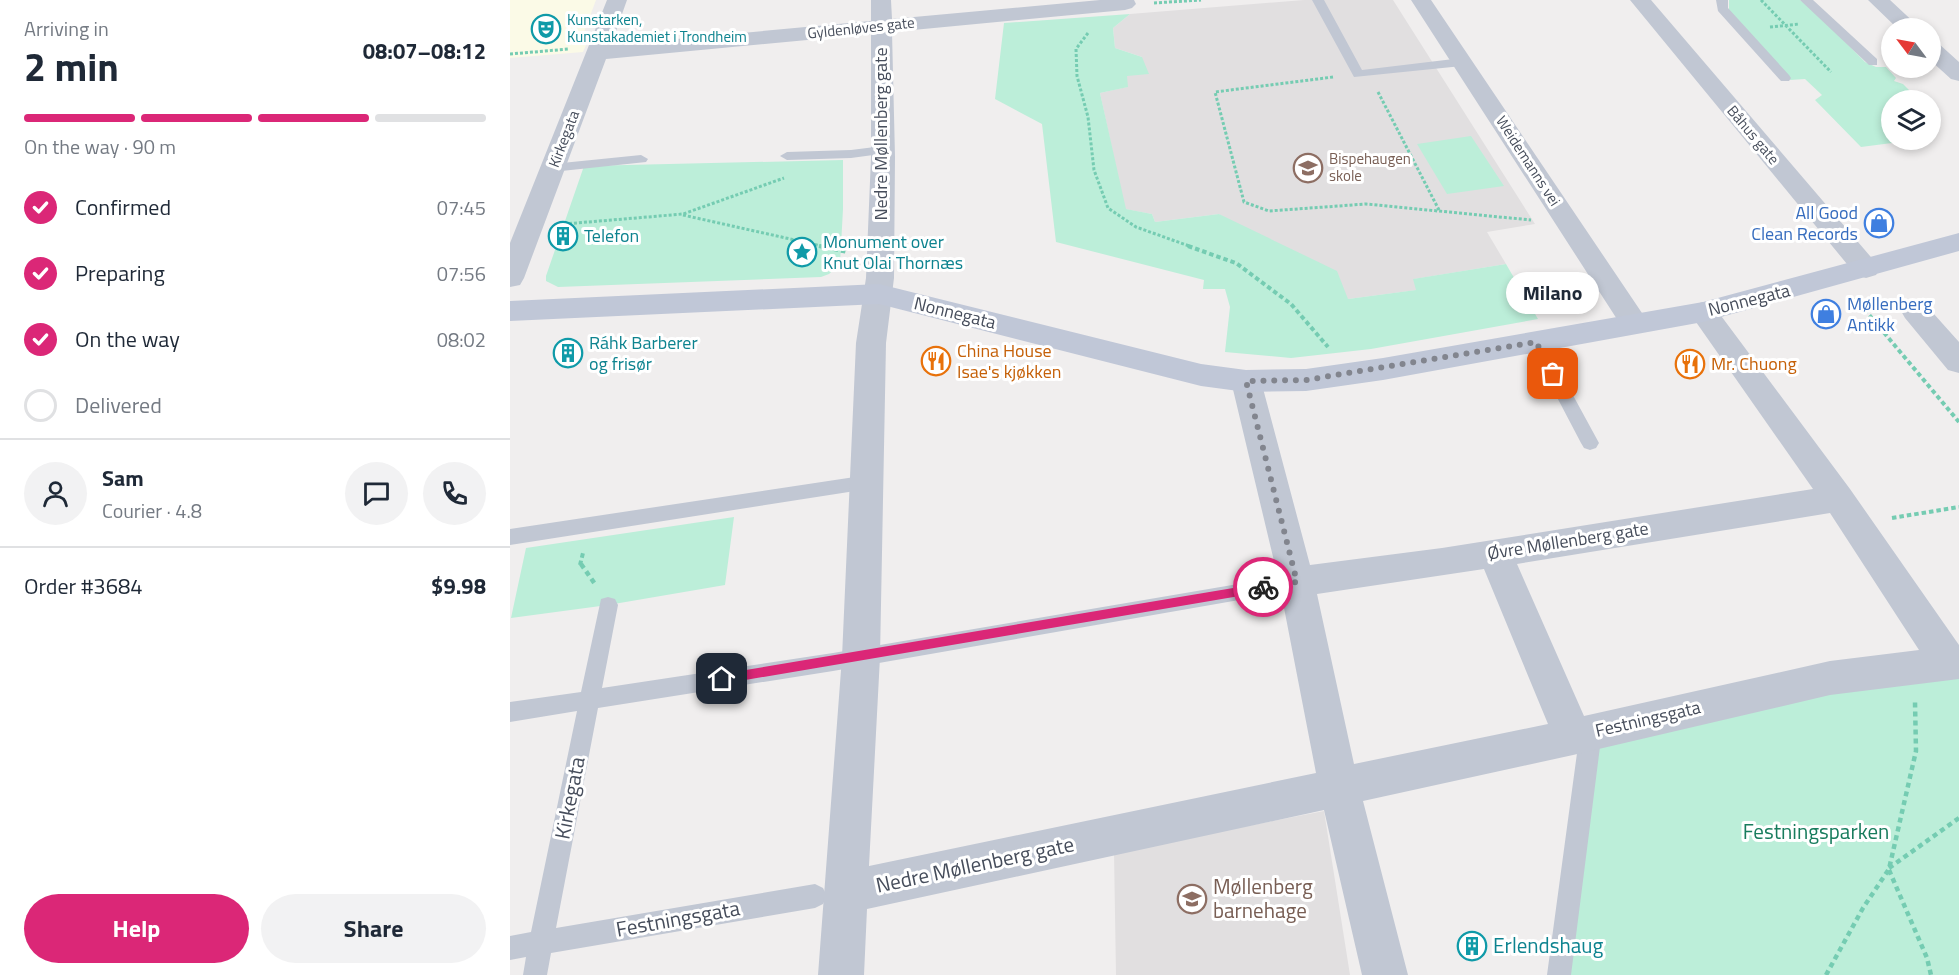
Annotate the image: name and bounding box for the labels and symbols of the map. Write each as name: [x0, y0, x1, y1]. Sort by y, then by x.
place label: Kunstarken, Kunstakademiet i Trondheim: [567, 8, 747, 48]
street label: Gyldenløves gate: [806, 10, 916, 45]
theatre icon: Kunstarken, Kunstakademiet i Trondheim: [530, 13, 562, 45]
north arrow: [1881, 18, 1941, 78]
street label: Nedre Møllenberg gate: [867, 48, 894, 220]
street label: Båhus gate: [1722, 100, 1785, 169]
street label: Kirkegata: [542, 106, 585, 171]
street label: Weidemanns vei: [1491, 111, 1566, 210]
place label: Bispehaugen skole: [1329, 147, 1411, 187]
school or university icon: Bispehaugen skole: [1292, 152, 1324, 184]
place label: All Good Clean Records: [1751, 199, 1858, 247]
shop icon: All Good Clean Records: [1863, 207, 1895, 239]
building icon: Telefon: [547, 220, 579, 252]
place label: Telefon: [584, 222, 639, 249]
place label: Monument over Knut Olai Thornæs: [823, 228, 963, 276]
place icon: Monument over Knut Olai Thornæs: [786, 236, 818, 268]
callout: Milano: [1506, 272, 1600, 314]
street label: Nonnegata: [1705, 276, 1793, 323]
street label: Nonnegata: [911, 289, 999, 336]
place label: Møllenberg Antikk: [1847, 290, 1933, 338]
shop icon: Møllenberg Antikk: [1810, 298, 1842, 330]
place label: Ráhk Barberer og frisør: [589, 329, 698, 377]
building icon: Ráhk Barberer og frisør: [552, 337, 584, 369]
place label: China House Isae's kjøkken: [957, 337, 1062, 385]
restaurant icon: China House Isae's kjøkken: [920, 345, 952, 377]
pin: [1527, 348, 1578, 399]
restaurant icon: Mr. Chuong: [1674, 348, 1706, 380]
place label: Mr. Chuong: [1711, 350, 1797, 377]
street label: Øvre Møllenberg gate: [1485, 514, 1650, 567]
courier: [1233, 557, 1293, 617]
pin: [696, 653, 747, 704]
street label: Festningsgata: [1593, 693, 1703, 744]
street label: Kirkegata: [545, 753, 593, 842]
park label: Festningsparken: [1743, 815, 1889, 847]
street label: Nedre Møllenberg gate: [873, 827, 1077, 901]
place label: Møllenberg barnehage: [1213, 870, 1313, 926]
school or university icon: Møllenberg barnehage: [1176, 883, 1208, 915]
street label: Festningsgata: [613, 891, 743, 945]
place label: Erlendshaug: [1493, 929, 1603, 961]
building icon: Erlendshaug: [1456, 930, 1488, 962]

